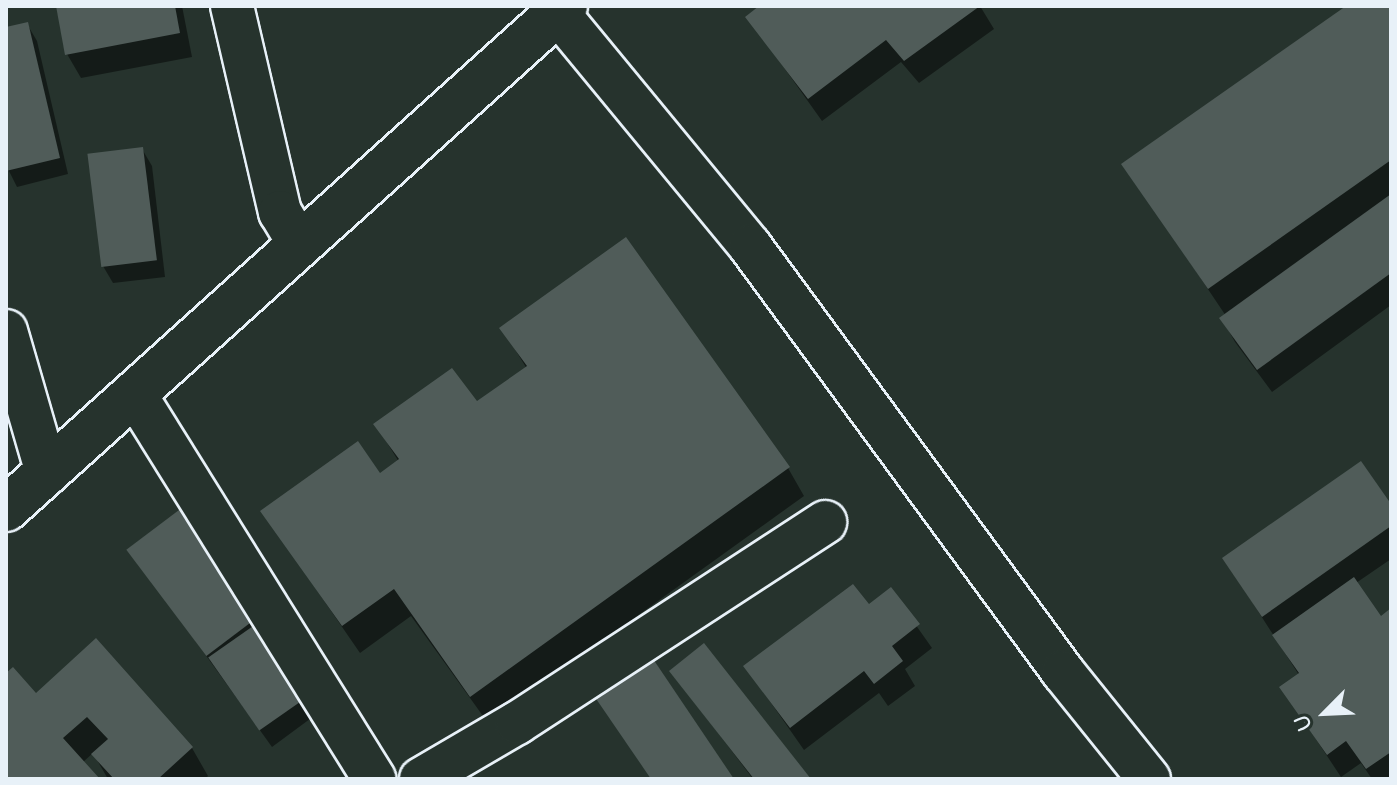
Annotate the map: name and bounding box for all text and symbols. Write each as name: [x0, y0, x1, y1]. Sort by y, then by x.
north arrow: [1285, 673, 1365, 753]
text: U: [1288, 711, 1318, 735]

